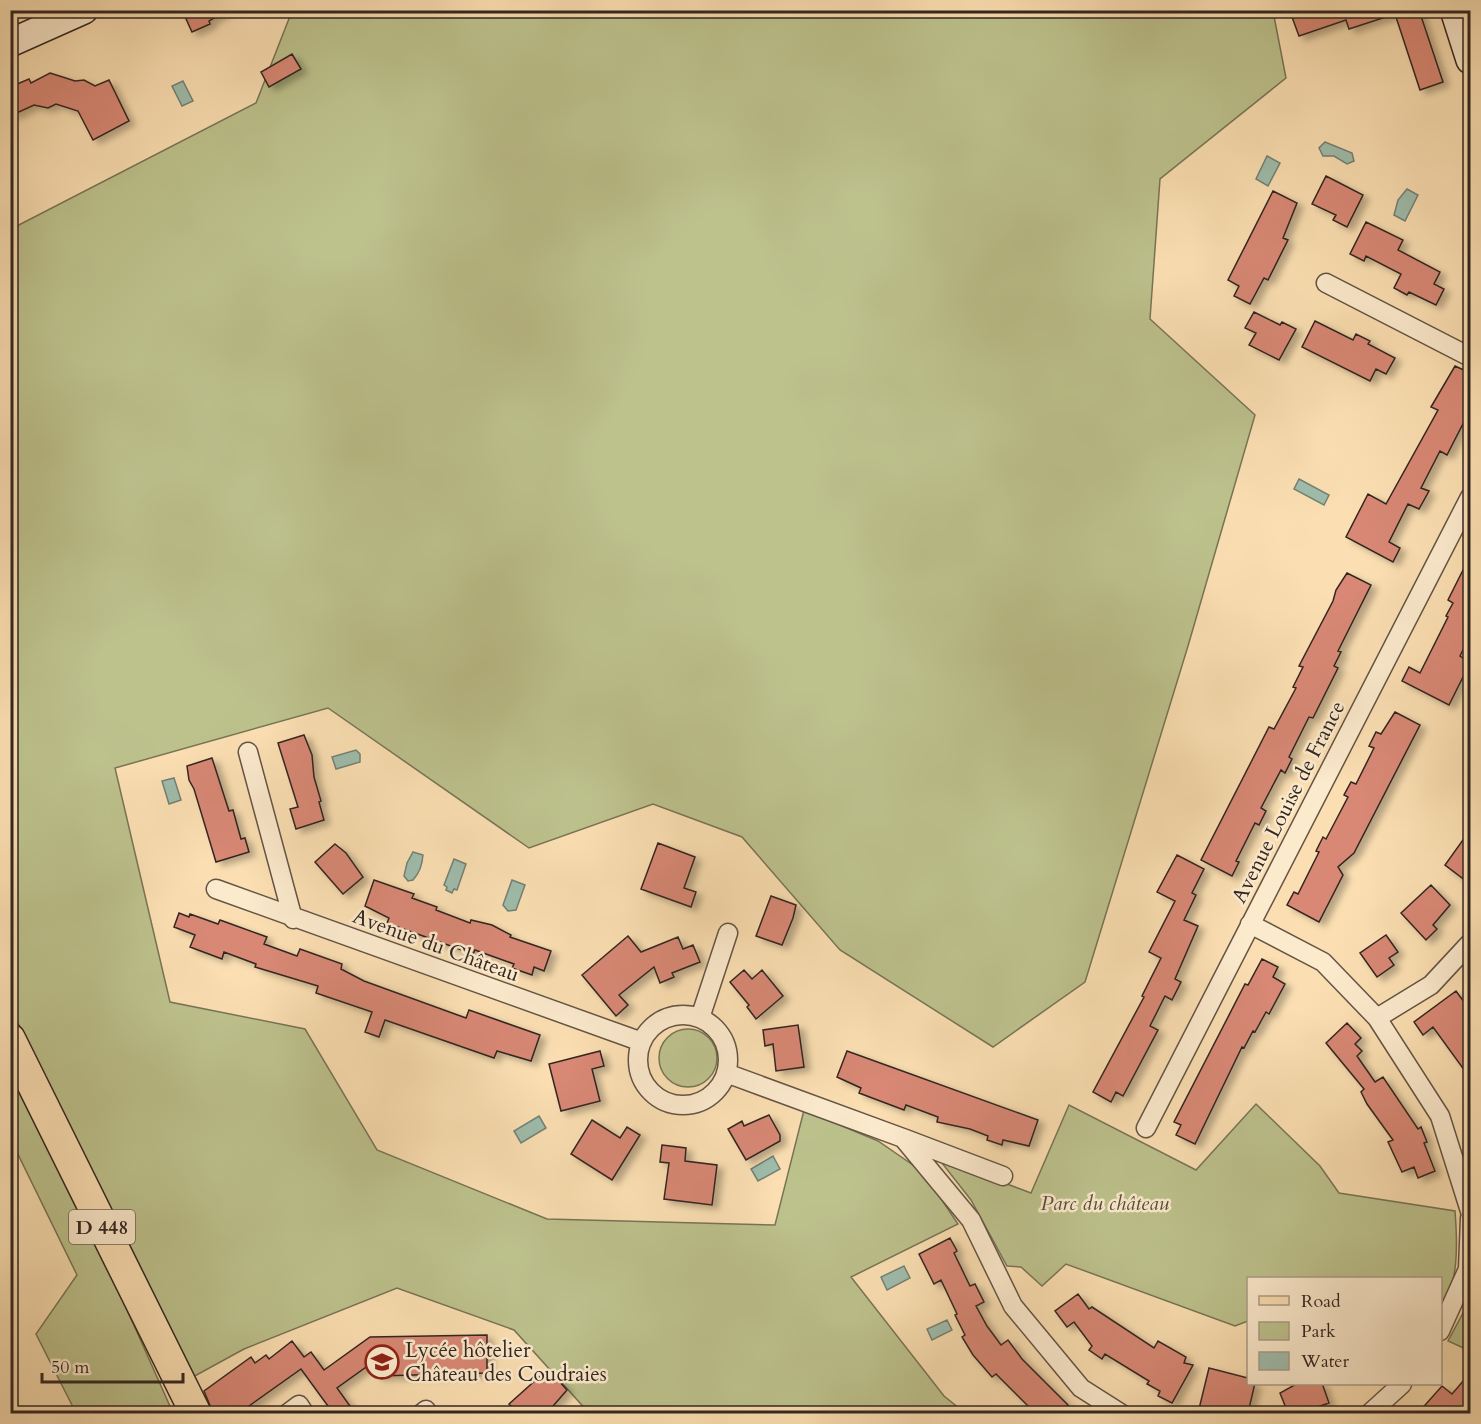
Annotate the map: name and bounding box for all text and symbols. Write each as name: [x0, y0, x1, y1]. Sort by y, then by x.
street label: Avenue Louise de France: [1225, 696, 1352, 908]
street label: Avenue du Château: [348, 902, 523, 989]
park label: Parc du château: [1041, 1189, 1170, 1218]
road number: D 448: [69, 1210, 135, 1244]
legend: [1247, 1277, 1442, 1385]
text: Road: [1301, 1289, 1341, 1314]
text: Park: [1301, 1319, 1336, 1344]
place label: Lycée hôtelier Château des Coudraies: [405, 1336, 607, 1389]
school or university icon: Lycée hôtelier Château des Coudraies: [364, 1344, 400, 1380]
scale bar: [42, 1346, 183, 1384]
text: Water: [1300, 1349, 1350, 1374]
text: 50 m: [51, 1355, 90, 1380]

